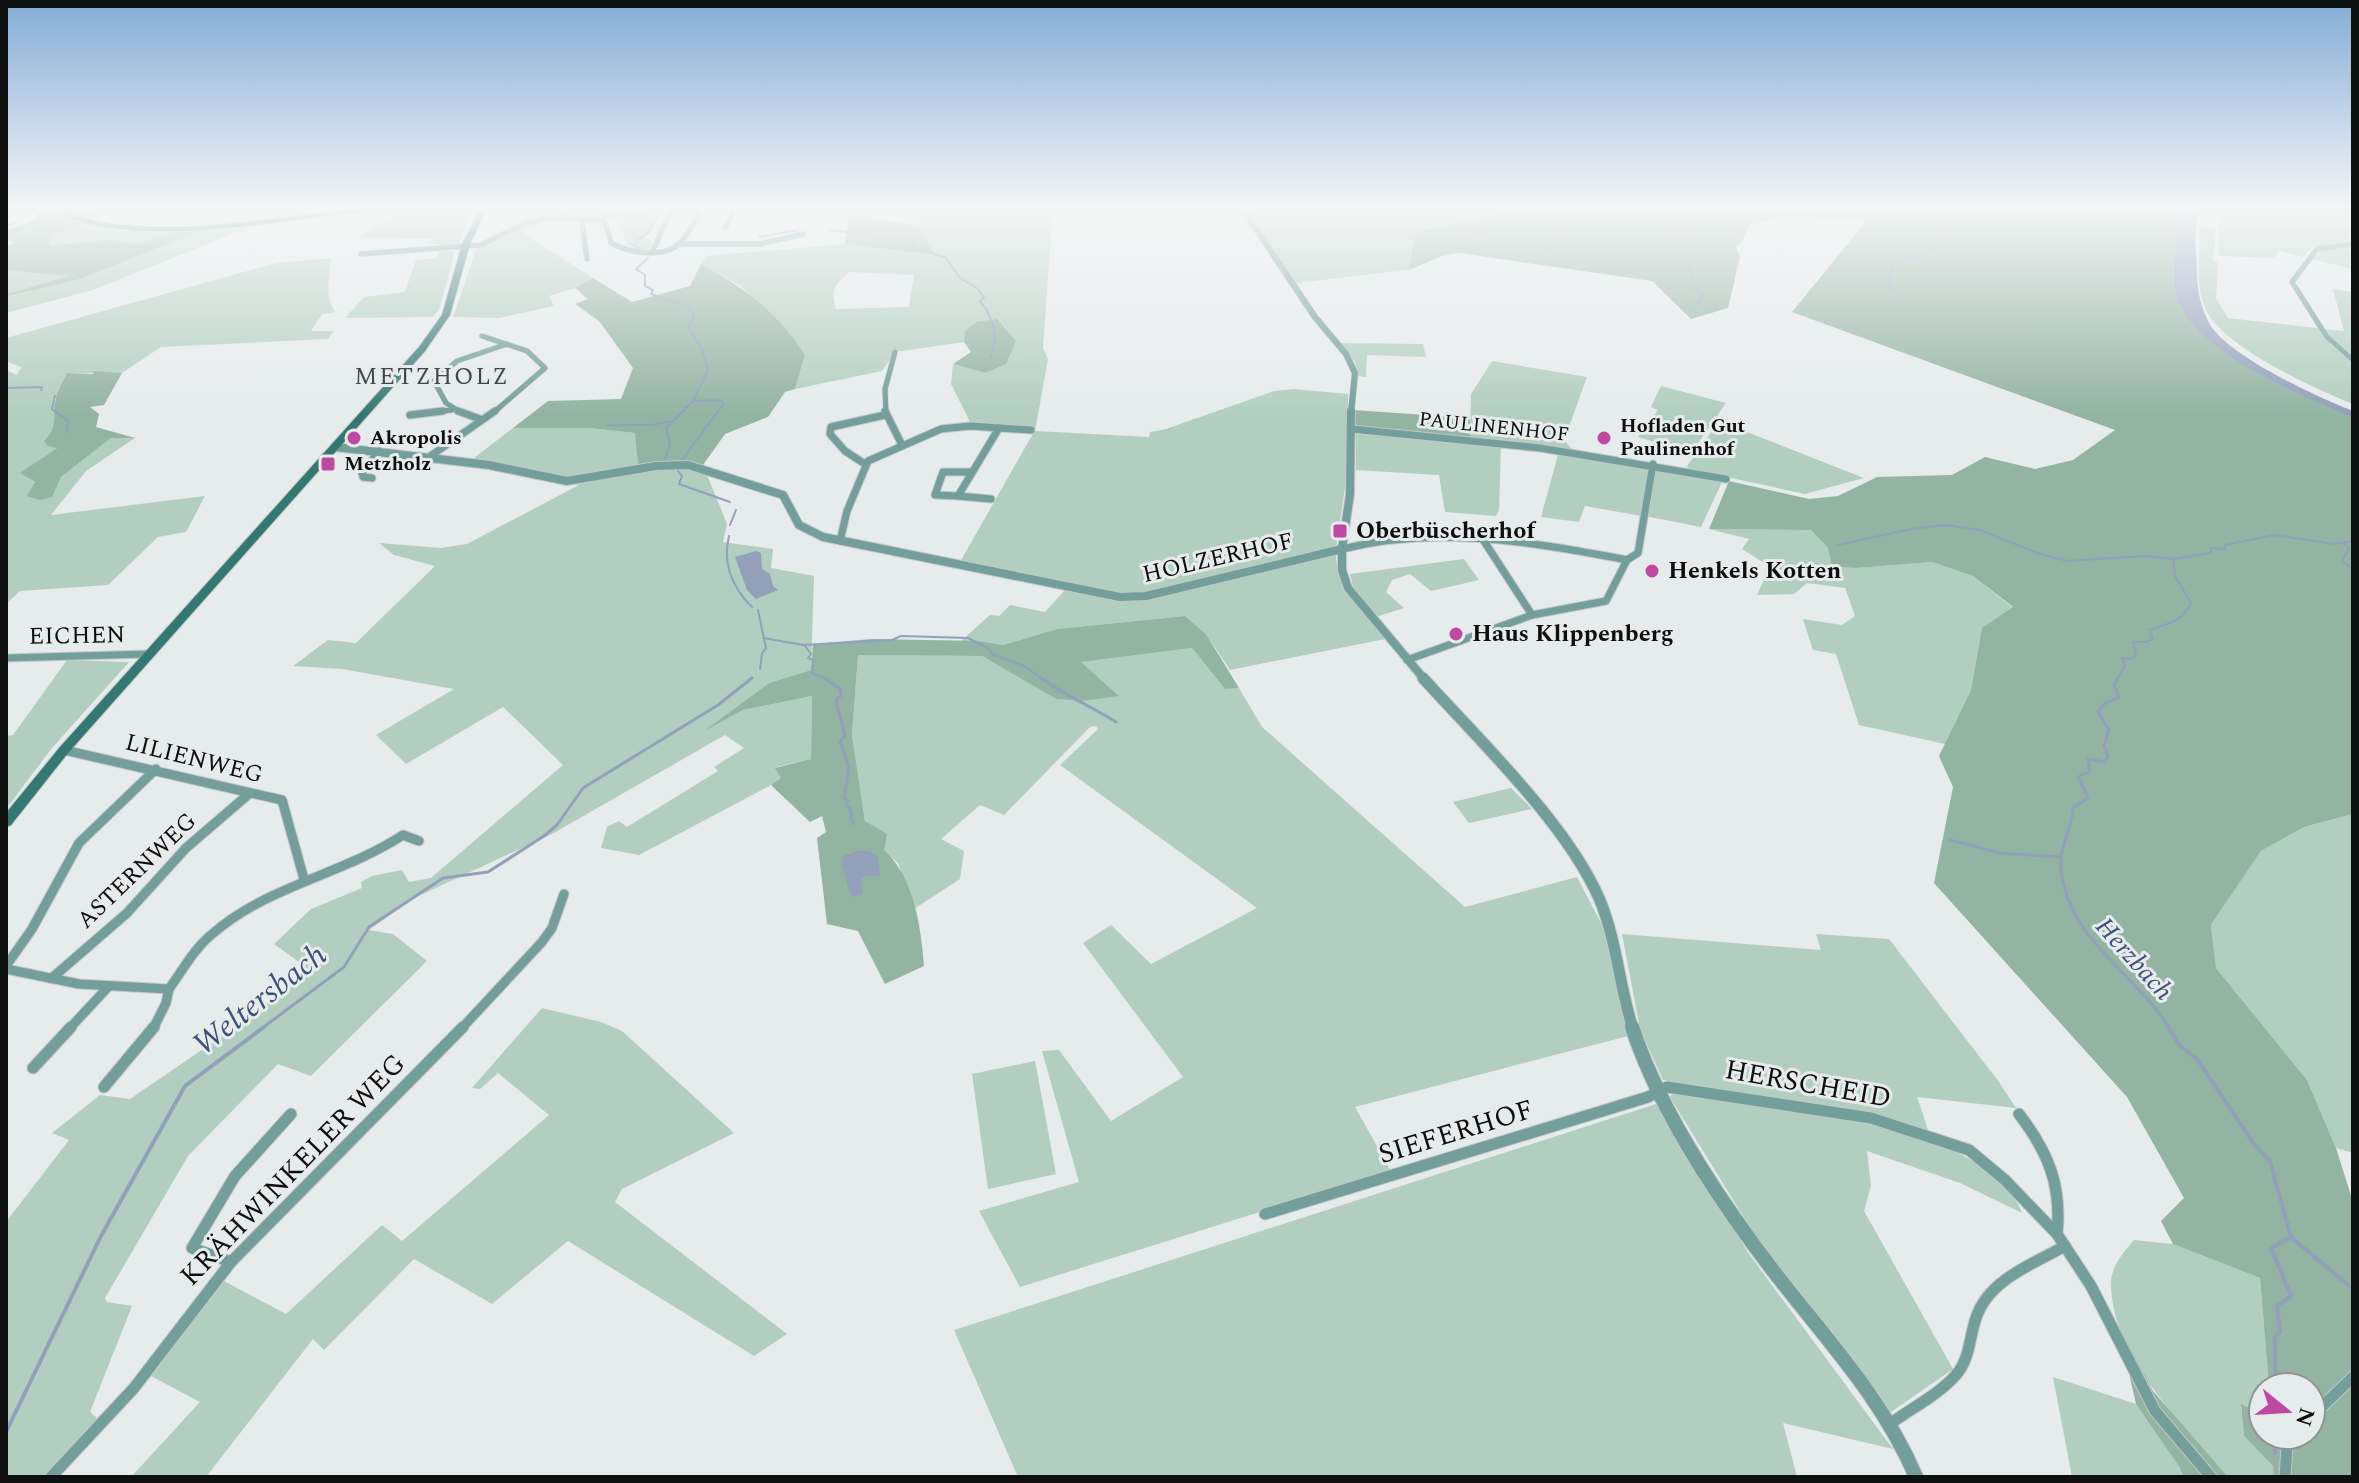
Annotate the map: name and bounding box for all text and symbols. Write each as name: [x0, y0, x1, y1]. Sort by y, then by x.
district label: METZHOLZ: [354, 359, 510, 395]
street label: PAULINENHOF: [1417, 404, 1571, 450]
place label: Hofladen Gut Paulinenhof: [1620, 411, 1746, 464]
place label: Akropolis: [370, 423, 462, 453]
marker: Akropolis: [345, 429, 363, 447]
marker: Hofladen Gut Paulinenhof: [1595, 429, 1613, 447]
place label: Metzholz: [344, 449, 431, 479]
marker: Metzholz: [319, 455, 337, 473]
place label: Oberbüscherhof: [1356, 513, 1537, 549]
marker: Oberbüscherhof: [1331, 522, 1349, 540]
street label: HOLZERHOF: [1139, 523, 1297, 593]
place label: Henkels Kotten: [1668, 553, 1842, 589]
marker: Henkels Kotten: [1643, 562, 1661, 580]
place label: Haus Klippenberg: [1472, 616, 1674, 652]
street label: EICHEN: [28, 617, 126, 655]
marker: Haus Klippenberg: [1447, 625, 1465, 643]
street label: LILIENWEG: [121, 725, 267, 793]
street label: ASTERNWEG: [69, 804, 205, 938]
water label: Herzbach: [2085, 908, 2183, 1010]
water label: Weltersbach: [182, 932, 338, 1068]
street label: KRÄHWINKELER WEG: [170, 1044, 416, 1296]
street label: HERSCHEID: [1721, 1048, 1895, 1120]
street label: SIEFERHOF: [1373, 1088, 1539, 1176]
north arrow: [2247, 1371, 2327, 1451]
text: N: [2286, 1403, 2323, 1430]

